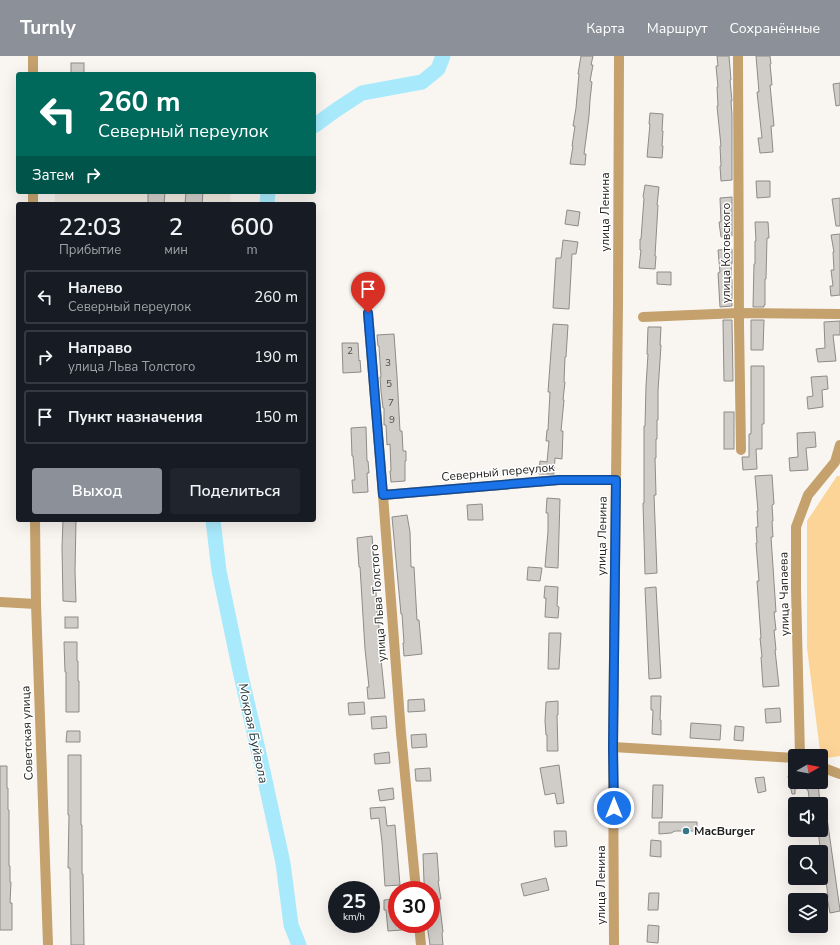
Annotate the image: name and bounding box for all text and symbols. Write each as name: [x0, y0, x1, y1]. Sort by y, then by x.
text: Turnly: [20, 15, 76, 41]
text: Карта: [586, 19, 625, 38]
text: Маршрут: [647, 19, 708, 38]
text: Сохранённые: [730, 19, 820, 38]
text: 260 m: [98, 83, 181, 121]
icon: left: [32, 88, 84, 140]
text: Северный переулок: [98, 119, 268, 143]
icon: right: [82, 164, 104, 186]
text: Затем: [32, 165, 74, 185]
street label: улица Ленина: [597, 172, 613, 252]
street label: улица Котовского: [718, 203, 734, 303]
text: 22:03: [58, 211, 122, 243]
text: 2: [169, 211, 183, 243]
text: 600: [230, 211, 274, 243]
text: Прибытие: [59, 241, 121, 259]
text: мин: [164, 241, 188, 259]
text: m: [246, 241, 258, 259]
pin: [351, 272, 385, 313]
text: Налево: [68, 278, 123, 298]
icon: arrive: [357, 278, 379, 300]
icon: left: [34, 286, 56, 308]
text: 260 m: [254, 287, 298, 307]
text: Северный переулок: [68, 298, 191, 316]
text: Направо: [68, 338, 132, 358]
house number: 2: [347, 344, 353, 358]
icon: right: [34, 346, 56, 368]
text: 190 m: [254, 347, 298, 367]
house number: 3: [385, 356, 391, 370]
text: улица Льва Толстого: [68, 358, 195, 376]
house number: 5: [386, 377, 392, 391]
house number: 7: [388, 396, 394, 410]
icon: arrive: [34, 406, 56, 428]
text: Пункт назначения: [68, 407, 203, 427]
text: 150 m: [254, 407, 298, 427]
house number: 9: [389, 413, 395, 427]
street label: Северный переулок: [441, 459, 556, 485]
button: Выход: [32, 468, 162, 514]
button: Поделиться: [170, 468, 300, 514]
street label: улица Ленина: [593, 496, 611, 576]
street label: улица Льва Толстого: [366, 544, 390, 662]
street label: улица Чапаева: [775, 552, 793, 636]
water label: Мокрая Буйвола: [234, 681, 272, 785]
street label: Советская улица: [17, 685, 37, 781]
north arrow: [788, 749, 828, 789]
map controls: [788, 749, 828, 933]
position arrow: [593, 787, 635, 829]
button: sound: [788, 797, 828, 837]
place label: MacBurger: [694, 823, 755, 839]
marker: MacBurger: [681, 826, 691, 836]
street label: улица Ленина: [593, 845, 609, 925]
button: search: [788, 845, 828, 885]
speed limit sign: 30: [388, 881, 440, 933]
text: 25: [342, 888, 366, 915]
button: layers: [788, 893, 828, 933]
text: km/h: [343, 910, 365, 924]

